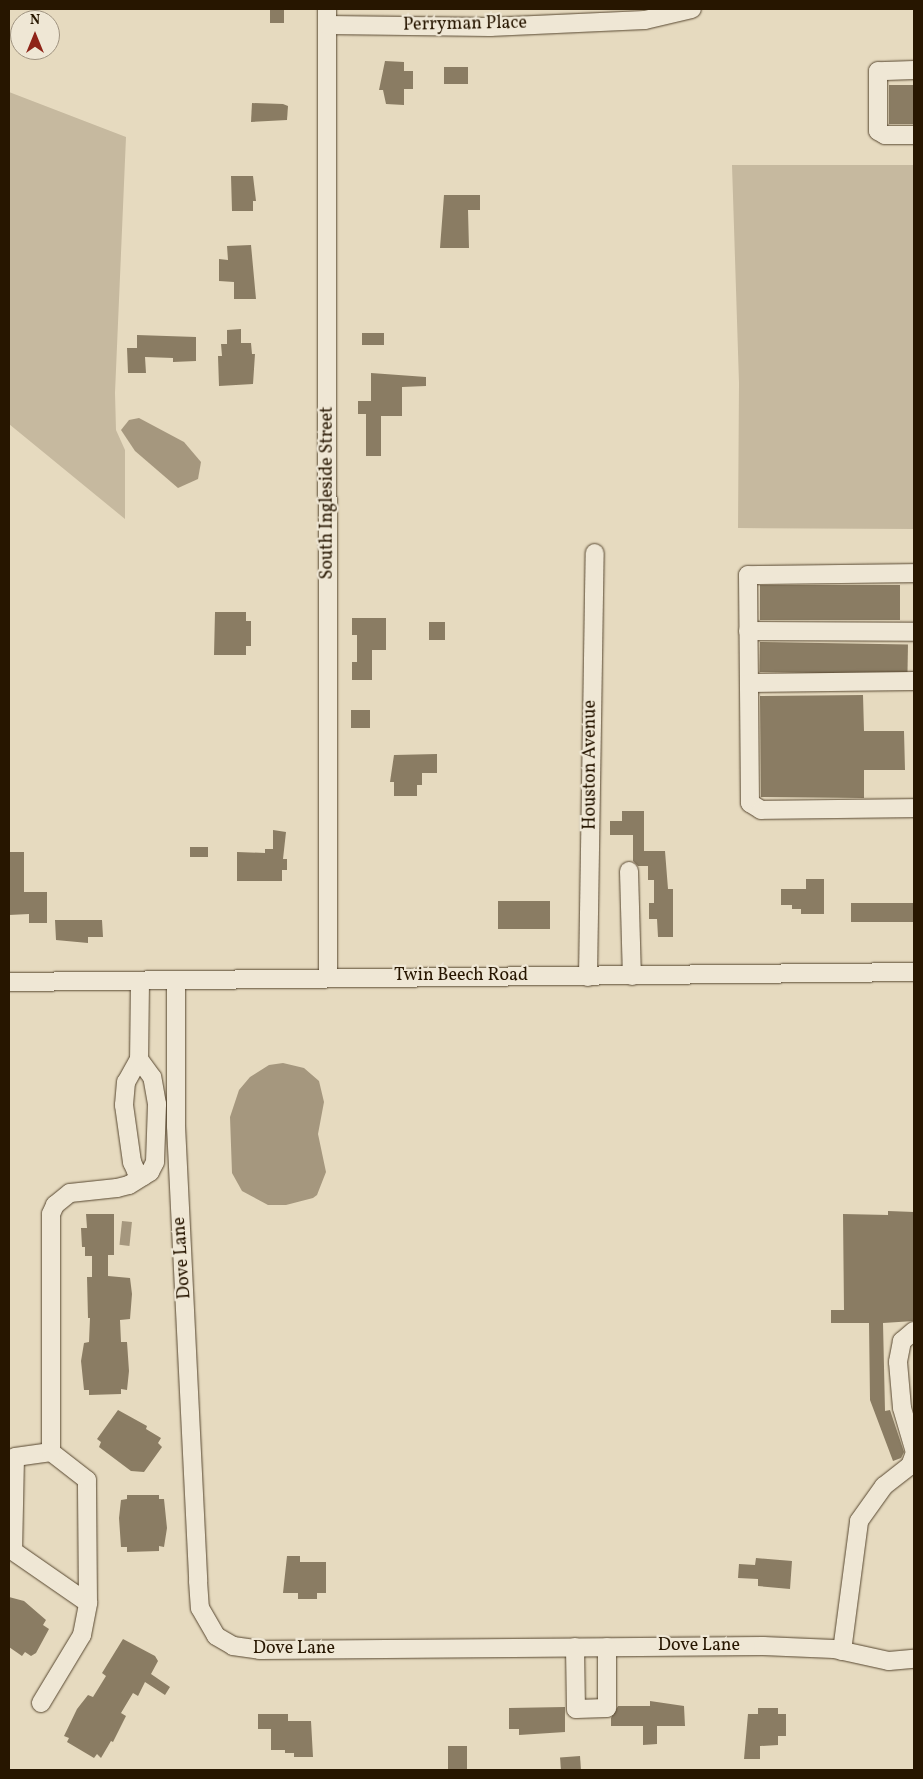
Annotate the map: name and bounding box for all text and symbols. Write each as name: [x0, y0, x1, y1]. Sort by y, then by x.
north arrow: [10, 10, 60, 60]
text: N: [30, 11, 40, 30]
street label: Perryman Place: [403, 13, 527, 37]
street label: South Ingleside Street: [317, 406, 339, 580]
street label: Houston Avenue: [580, 700, 602, 830]
street label: Twin Beech Road: [394, 965, 528, 987]
street label: Dove Lane: [169, 1216, 197, 1300]
street label: Dove Lane: [658, 1635, 740, 1657]
street label: Dove Lane: [253, 1638, 335, 1660]

